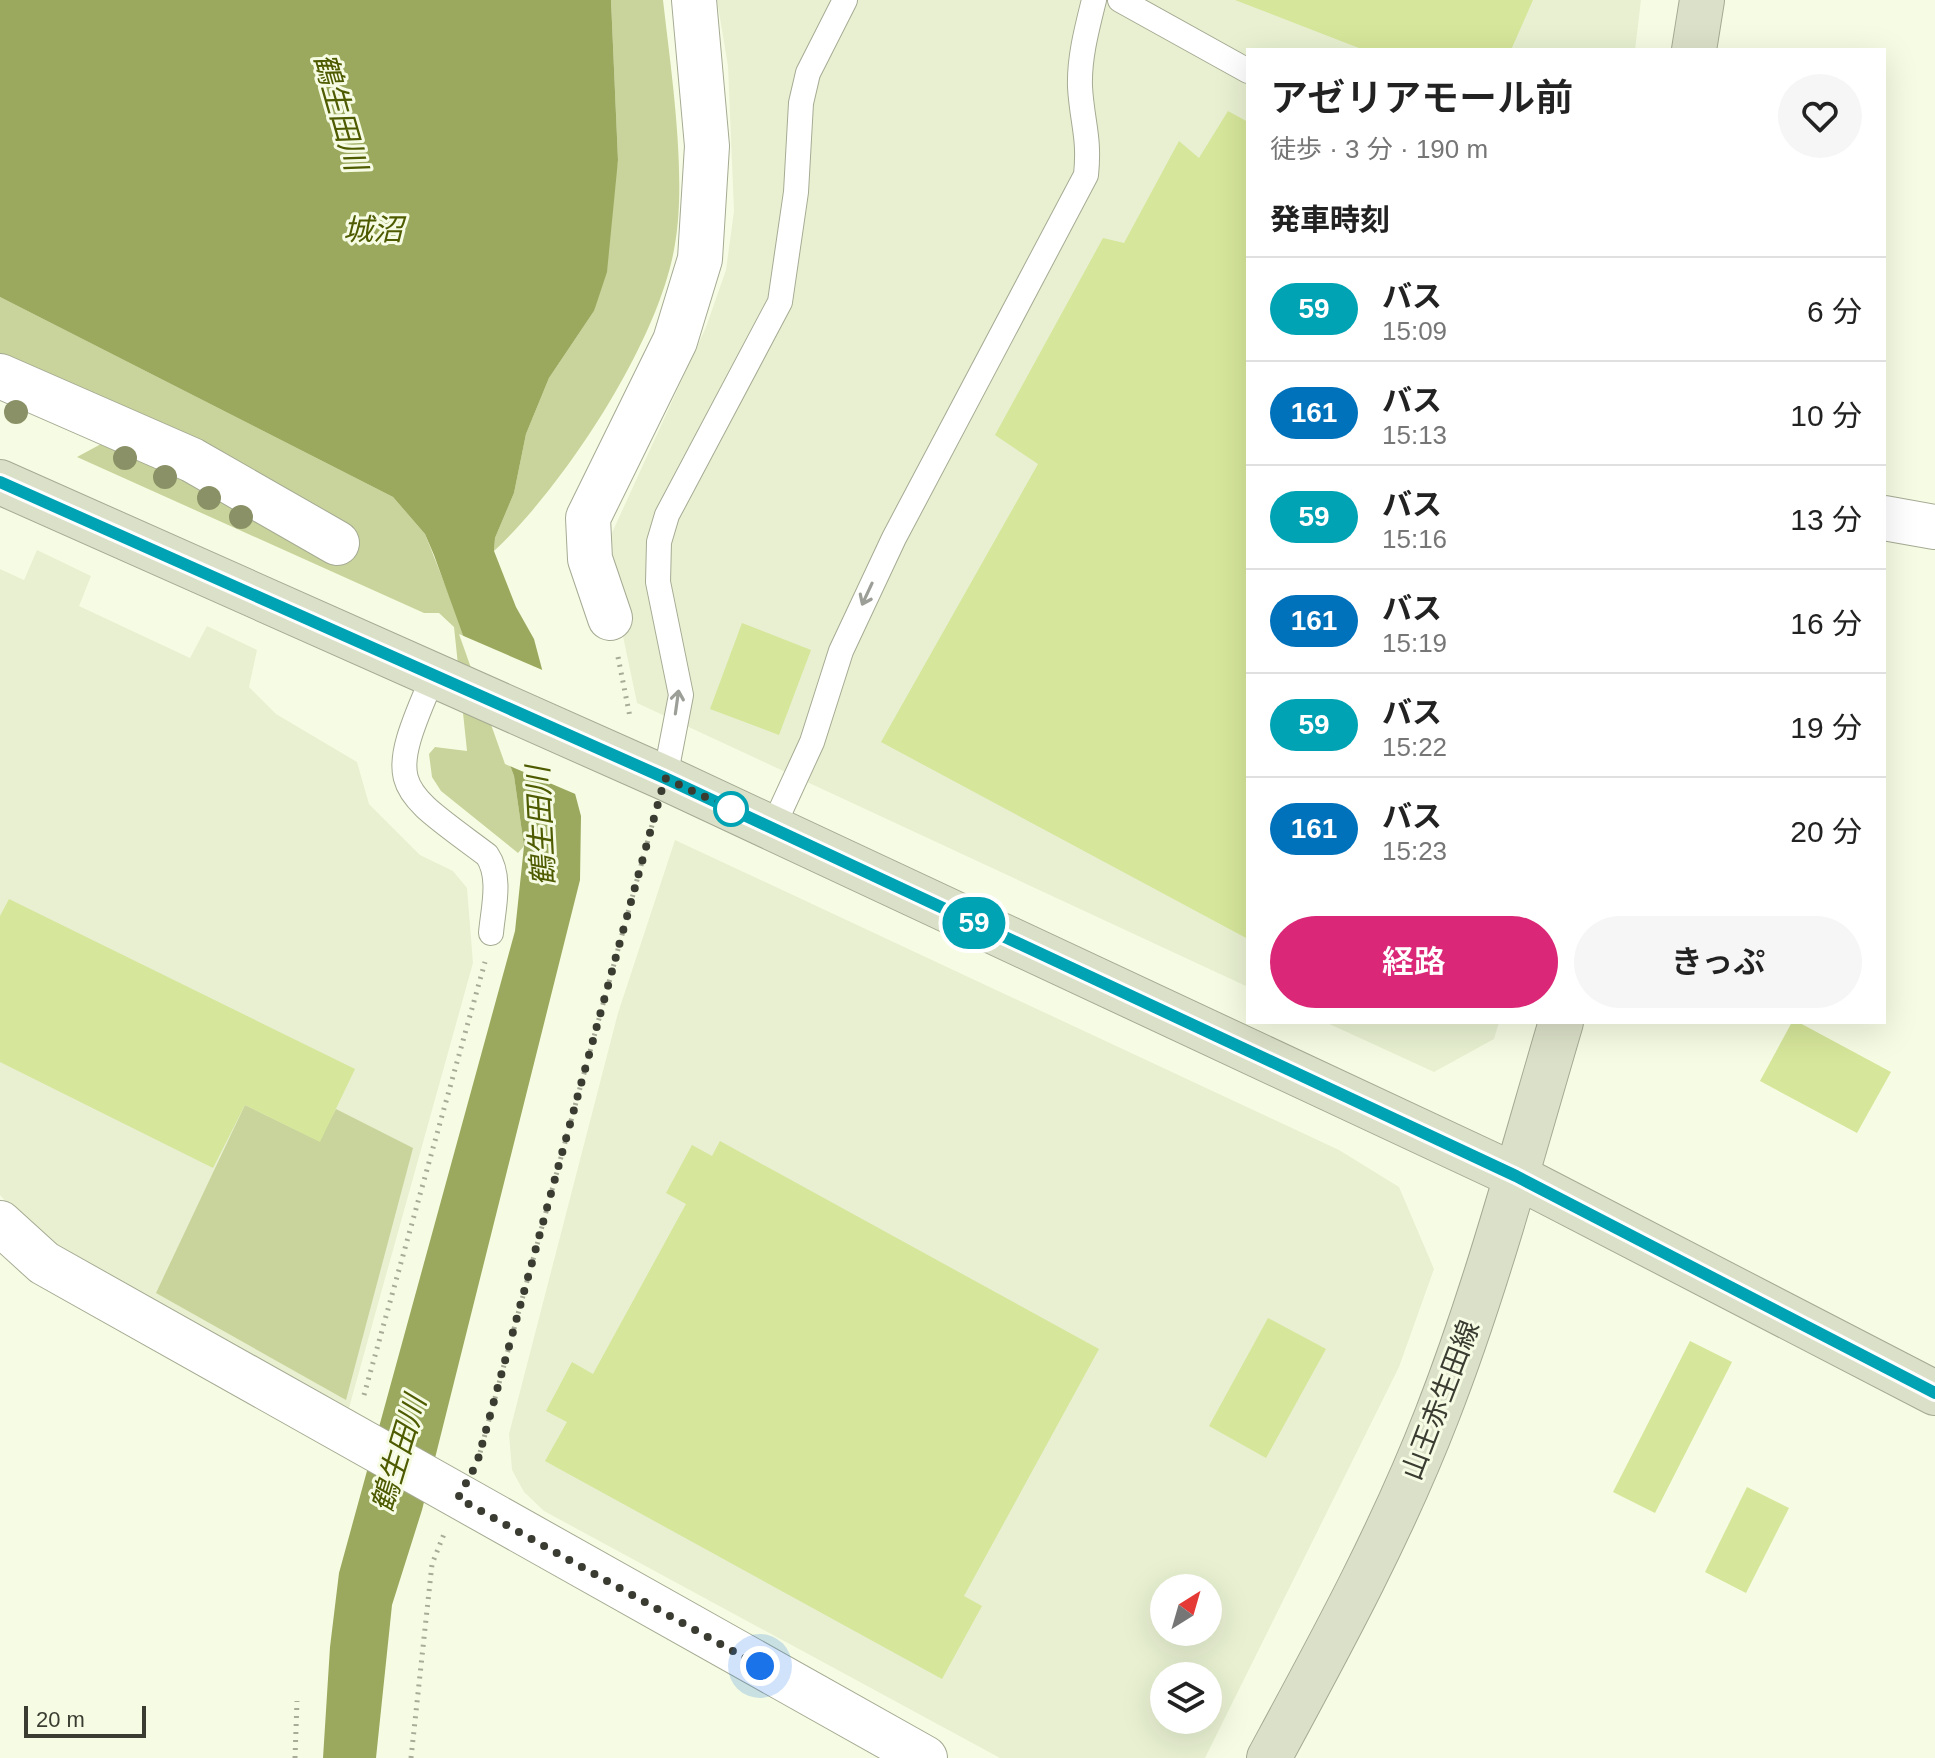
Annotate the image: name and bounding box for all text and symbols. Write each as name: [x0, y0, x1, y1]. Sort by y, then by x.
water label: 鶴生田川: [308, 50, 374, 177]
button: heart: [1778, 74, 1862, 158]
text: アゼリアモール前: [1270, 77, 1573, 119]
text: 徒歩 · 3 分 · 190 m: [1270, 134, 1488, 164]
text: 発車時刻: [1270, 203, 1390, 236]
water label: 城沼: [343, 213, 407, 246]
text: バス: [1382, 280, 1442, 313]
text: 59: [1298, 293, 1330, 324]
text: 6 分: [1807, 295, 1862, 328]
text: 15:09: [1382, 316, 1447, 346]
text: バス: [1382, 384, 1442, 417]
text: 161: [1291, 397, 1337, 428]
text: 10 分: [1790, 399, 1862, 432]
text: 15:13: [1382, 420, 1447, 450]
text: バス: [1382, 488, 1442, 521]
text: 59: [1298, 501, 1330, 532]
text: 13 分: [1790, 503, 1862, 536]
text: 15:16: [1382, 524, 1447, 554]
one-way arrow: [859, 582, 874, 606]
text: バス: [1382, 592, 1442, 625]
text: 161: [1291, 605, 1337, 636]
text: 16 分: [1790, 607, 1862, 640]
text: 15:19: [1382, 628, 1447, 658]
one-way arrow: [670, 689, 685, 715]
text: バス: [1382, 696, 1442, 729]
text: 59: [1298, 709, 1330, 740]
text: 19 分: [1790, 711, 1862, 744]
text: 15:22: [1382, 732, 1447, 762]
water label: 鶴生田川: [521, 762, 560, 887]
unlabelled marker: [714, 792, 748, 826]
text: バス: [1382, 800, 1442, 833]
text: 161: [1291, 813, 1337, 844]
text: 20 分: [1790, 815, 1862, 848]
text: 15:23: [1382, 836, 1447, 866]
line badge: 59: [938, 897, 1010, 949]
text: 59: [958, 907, 990, 938]
button: 経路: [1270, 916, 1558, 1008]
button: きっぷ: [1574, 916, 1862, 1008]
street label: 山王赤生田線: [1396, 1316, 1485, 1484]
water label: 鶴生田川: [365, 1389, 433, 1516]
north arrow: [1150, 1574, 1222, 1646]
map controls: [1150, 1574, 1222, 1734]
your location: [740, 1646, 780, 1686]
button: layers: [1150, 1662, 1222, 1734]
scale bar: [24, 1702, 146, 1738]
text: 20 m: [36, 1707, 85, 1732]

